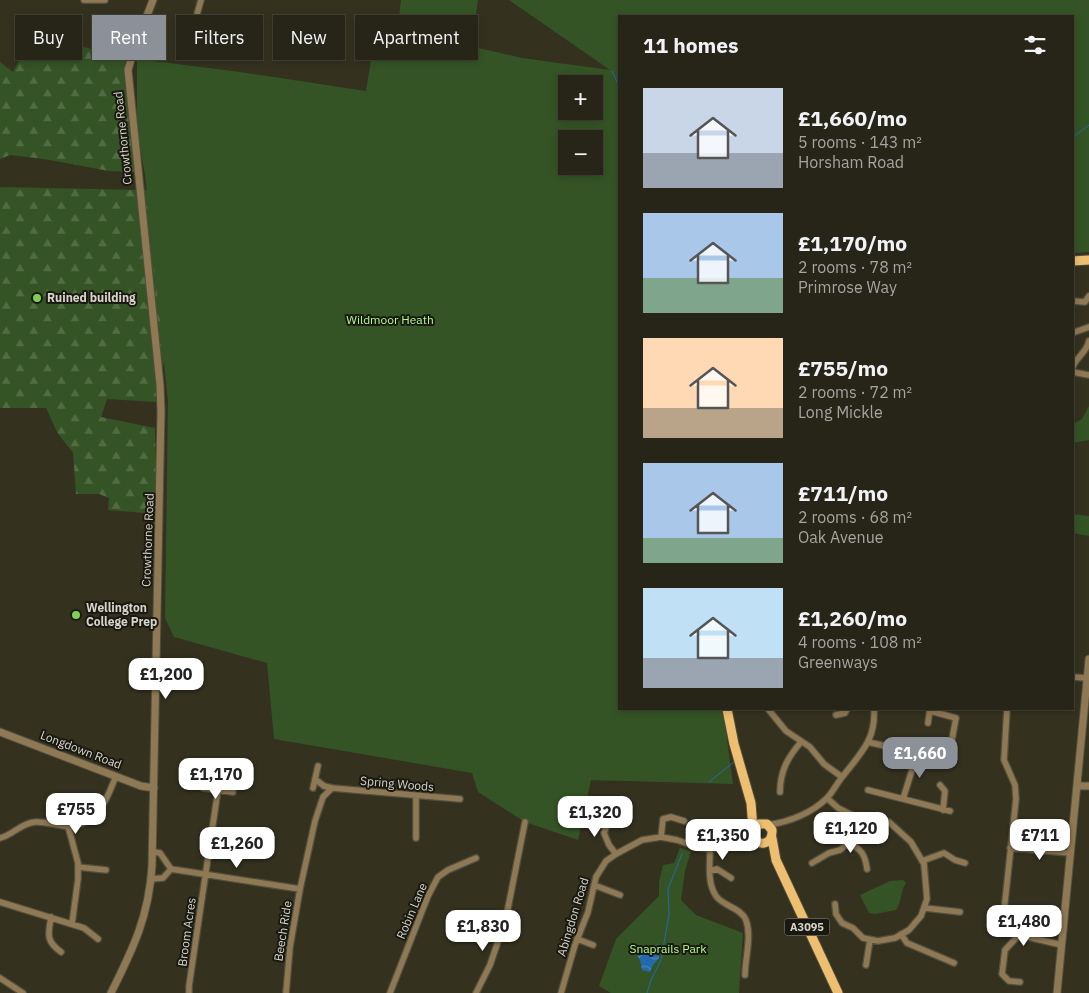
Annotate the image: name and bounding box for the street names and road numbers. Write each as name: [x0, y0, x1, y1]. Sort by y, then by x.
street label: Crowthorne Road: [110, 91, 135, 185]
street label: Crowthorne Road: [138, 493, 157, 587]
street label: Longdown Road: [38, 727, 124, 772]
street label: Spring Woods: [359, 773, 435, 794]
street label: Abingdon Road: [553, 876, 592, 958]
street label: Robin Lane: [393, 880, 430, 941]
street label: Broom Acres: [174, 896, 199, 967]
street label: Beech Ride: [270, 899, 295, 962]
road number: A3095: [784, 919, 830, 936]

